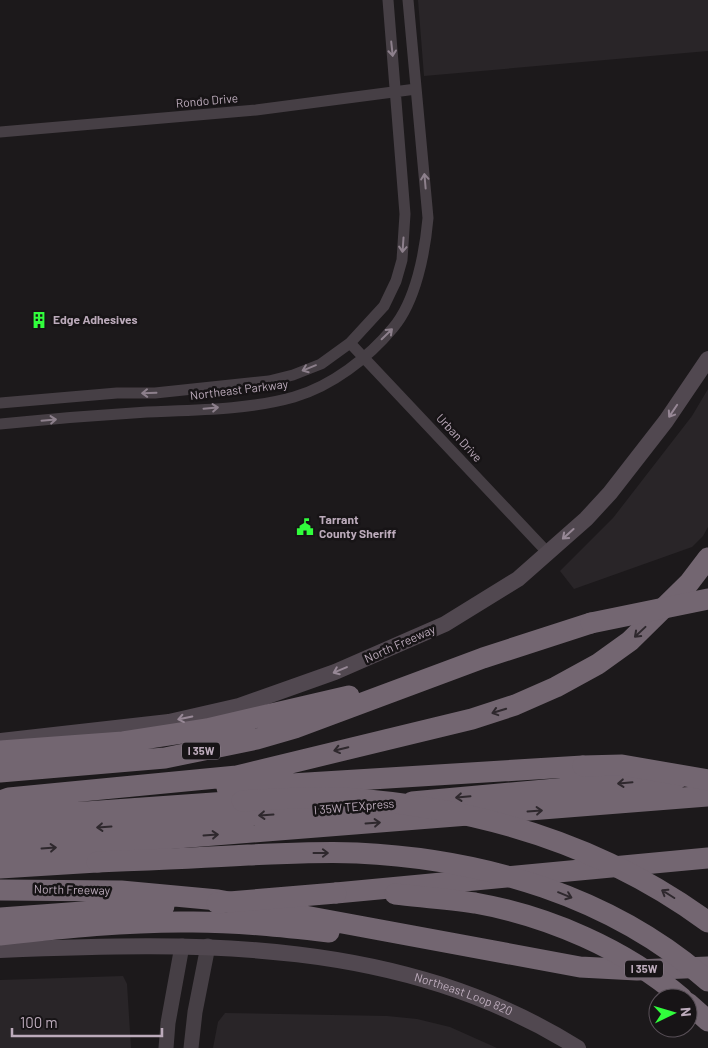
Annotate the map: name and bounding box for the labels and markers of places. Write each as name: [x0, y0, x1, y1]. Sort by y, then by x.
building icon: Edge Adhesives: [29, 310, 49, 330]
place label: Edge Adhesives: [53, 312, 137, 326]
place label: Tarrant County Sheriff: [319, 512, 397, 540]
public building icon: Tarrant County Sheriff: [295, 517, 315, 537]

